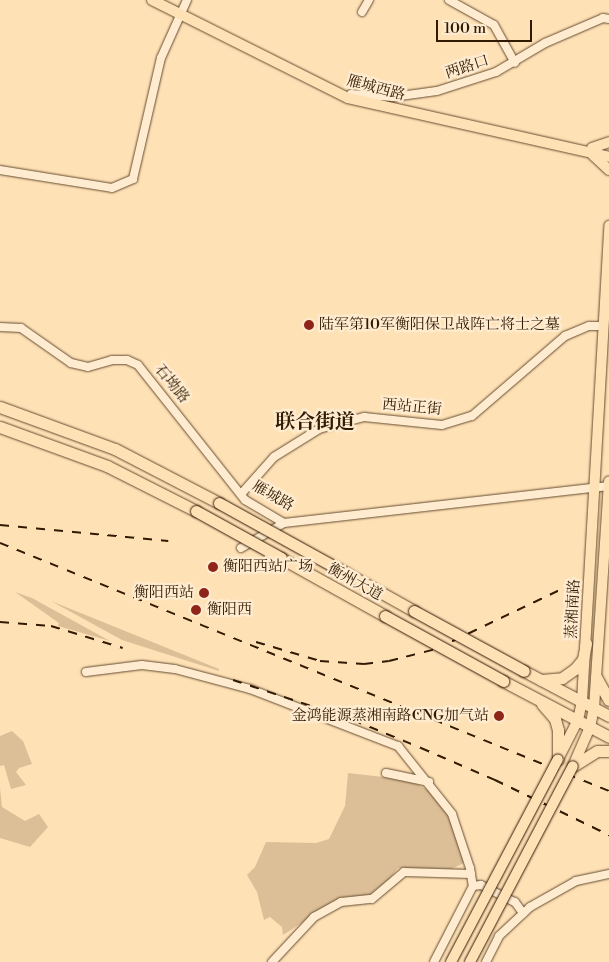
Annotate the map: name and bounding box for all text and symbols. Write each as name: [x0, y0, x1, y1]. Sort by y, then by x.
scale bar: [439, 10, 535, 42]
text: 100 m: [444, 19, 486, 38]
street label: 两路口: [443, 51, 491, 83]
street label: 雁城西路: [345, 72, 407, 104]
place label: 陆军第10军衡阳保卫战阵亡将士之墓: [319, 316, 560, 334]
marker: 陆军第10军衡阳保卫战阵亡将士之墓: [303, 319, 315, 331]
street label: 石坳路: [151, 361, 193, 407]
street label: 西站正街: [381, 395, 443, 419]
district label: 联合街道: [275, 410, 355, 434]
street label: 雁城路: [249, 477, 297, 515]
place label: 衡阳西站广场: [223, 558, 313, 576]
street label: 衡州大道: [324, 560, 386, 604]
marker: 衡阳西站广场: [207, 561, 219, 573]
street label: 蒸湘南路: [562, 579, 584, 639]
place label: 衡阳西站: [134, 584, 194, 602]
marker: 衡阳西站: [198, 587, 210, 599]
place label: 衡阳西: [207, 601, 252, 619]
marker: 衡阳西: [189, 603, 203, 617]
place label: 金鸿能源蒸湘南路CNG加气站: [292, 707, 489, 725]
marker: 金鸿能源蒸湘南路CNG加气站: [493, 710, 505, 722]

